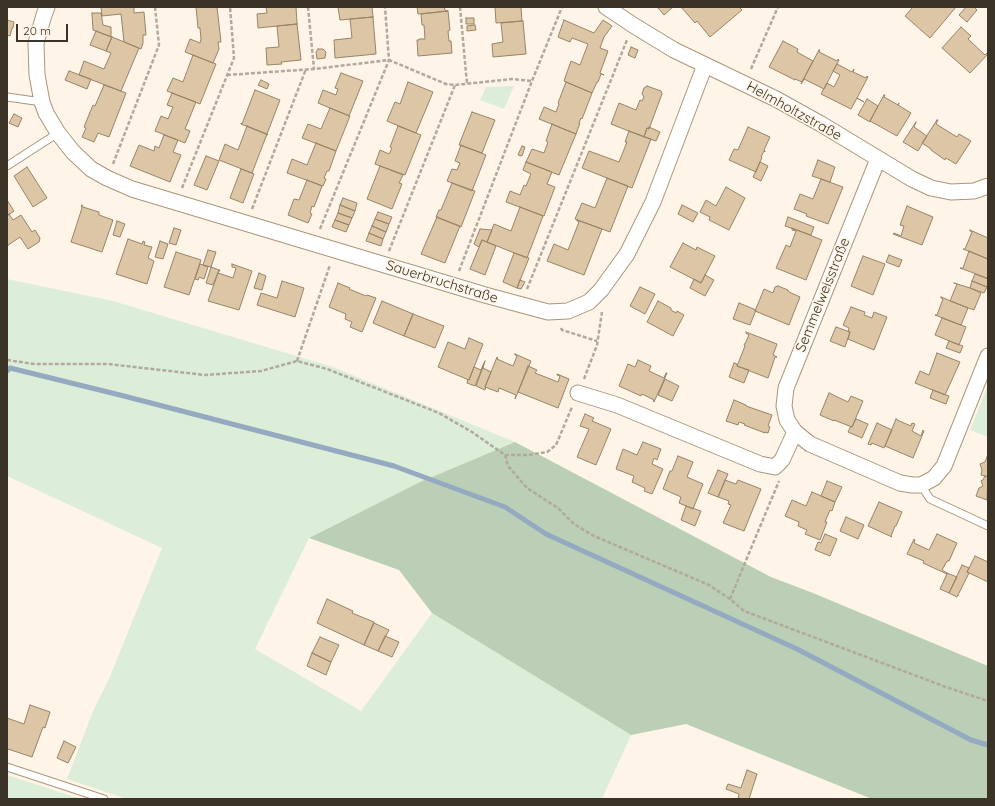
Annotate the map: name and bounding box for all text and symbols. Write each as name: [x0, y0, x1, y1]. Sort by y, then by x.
scale bar: [18, 16, 70, 42]
text: 20 m: [23, 23, 51, 38]
street label: Helmholtzstraße: [743, 78, 845, 144]
street label: Semmelweisstraße: [792, 235, 854, 355]
street label: Sauerbruchstraße: [384, 257, 500, 307]

